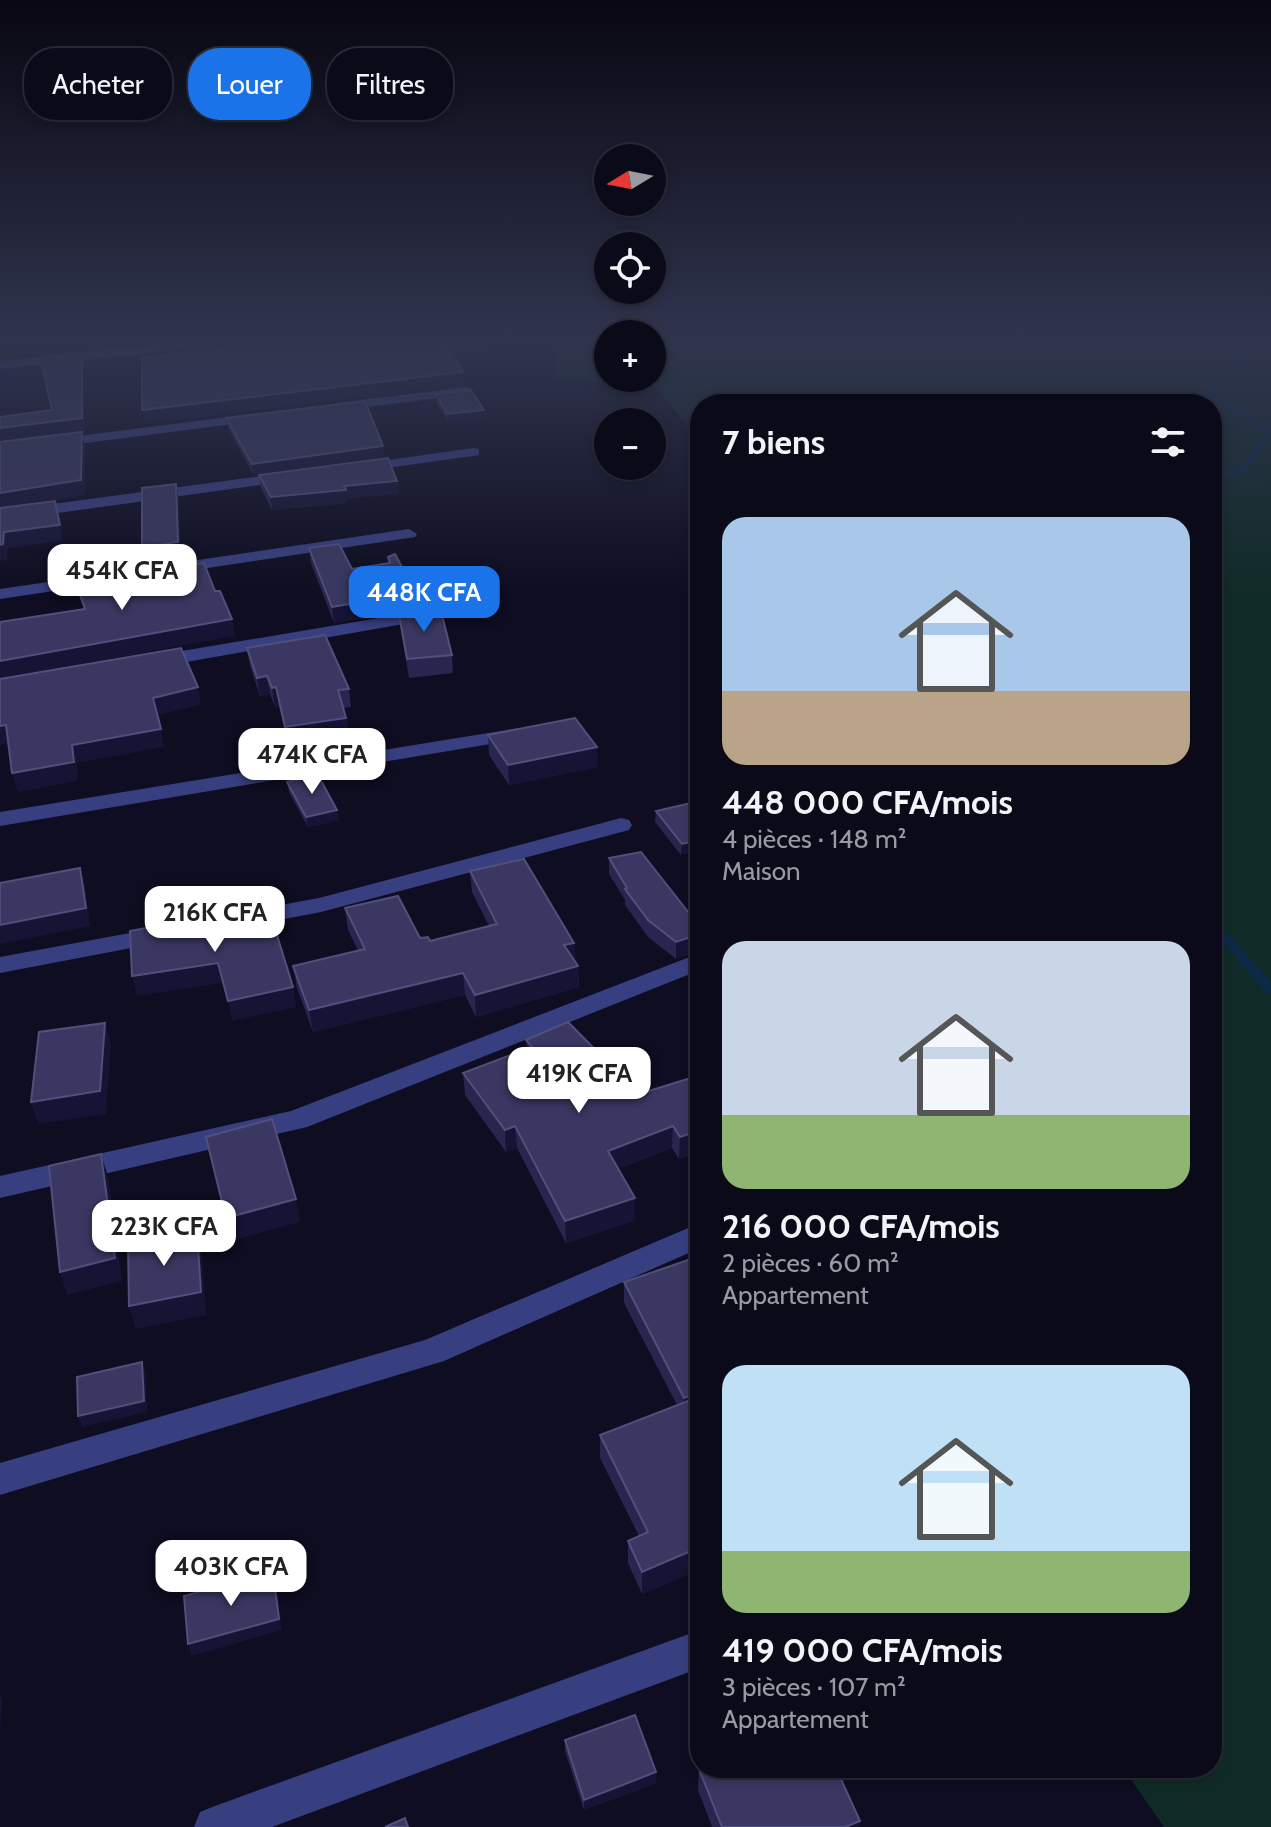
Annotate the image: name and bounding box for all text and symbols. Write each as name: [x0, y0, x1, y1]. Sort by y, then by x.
chip: Acheter: [24, 48, 172, 120]
chip: Louer: [188, 48, 311, 120]
chip: Filtres: [327, 48, 453, 120]
north arrow: [594, 144, 666, 216]
map controls: [594, 144, 666, 480]
button: locate: [594, 232, 666, 304]
button: +: [594, 320, 666, 392]
button: −: [594, 408, 666, 480]
icon: filters: [1146, 420, 1190, 464]
text: 7 biens: [722, 421, 825, 463]
pin: 454K CFA: [39, 544, 205, 612]
text: 454K CFA: [66, 554, 178, 586]
pin: 448K CFA: [341, 566, 507, 634]
icon: home: [884, 569, 1028, 713]
text: 448K CFA: [367, 576, 481, 608]
pin: 474K CFA: [229, 728, 395, 796]
text: 474K CFA: [256, 738, 368, 770]
text: 448 000 CFA/mois: [722, 781, 1013, 823]
text: 4 pièces · 148 m²: [722, 823, 906, 855]
text: Maison: [722, 855, 801, 887]
pin: 216K CFA: [132, 886, 298, 954]
text: 216K CFA: [163, 896, 267, 928]
icon: home: [884, 993, 1028, 1137]
pin: 419K CFA: [496, 1047, 662, 1115]
text: 419K CFA: [526, 1057, 632, 1089]
pin: 223K CFA: [81, 1200, 247, 1268]
text: 216 000 CFA/mois: [722, 1205, 1000, 1247]
text: 223K CFA: [110, 1210, 218, 1242]
text: 2 pièces · 60 m²: [722, 1247, 899, 1279]
text: Appartement: [722, 1279, 869, 1311]
icon: home: [884, 1417, 1028, 1561]
pin: 403K CFA: [148, 1540, 314, 1608]
text: 403K CFA: [173, 1550, 289, 1582]
text: 419 000 CFA/mois: [722, 1629, 1003, 1671]
text: 3 pièces · 107 m²: [722, 1671, 906, 1703]
text: Appartement: [722, 1703, 869, 1735]

